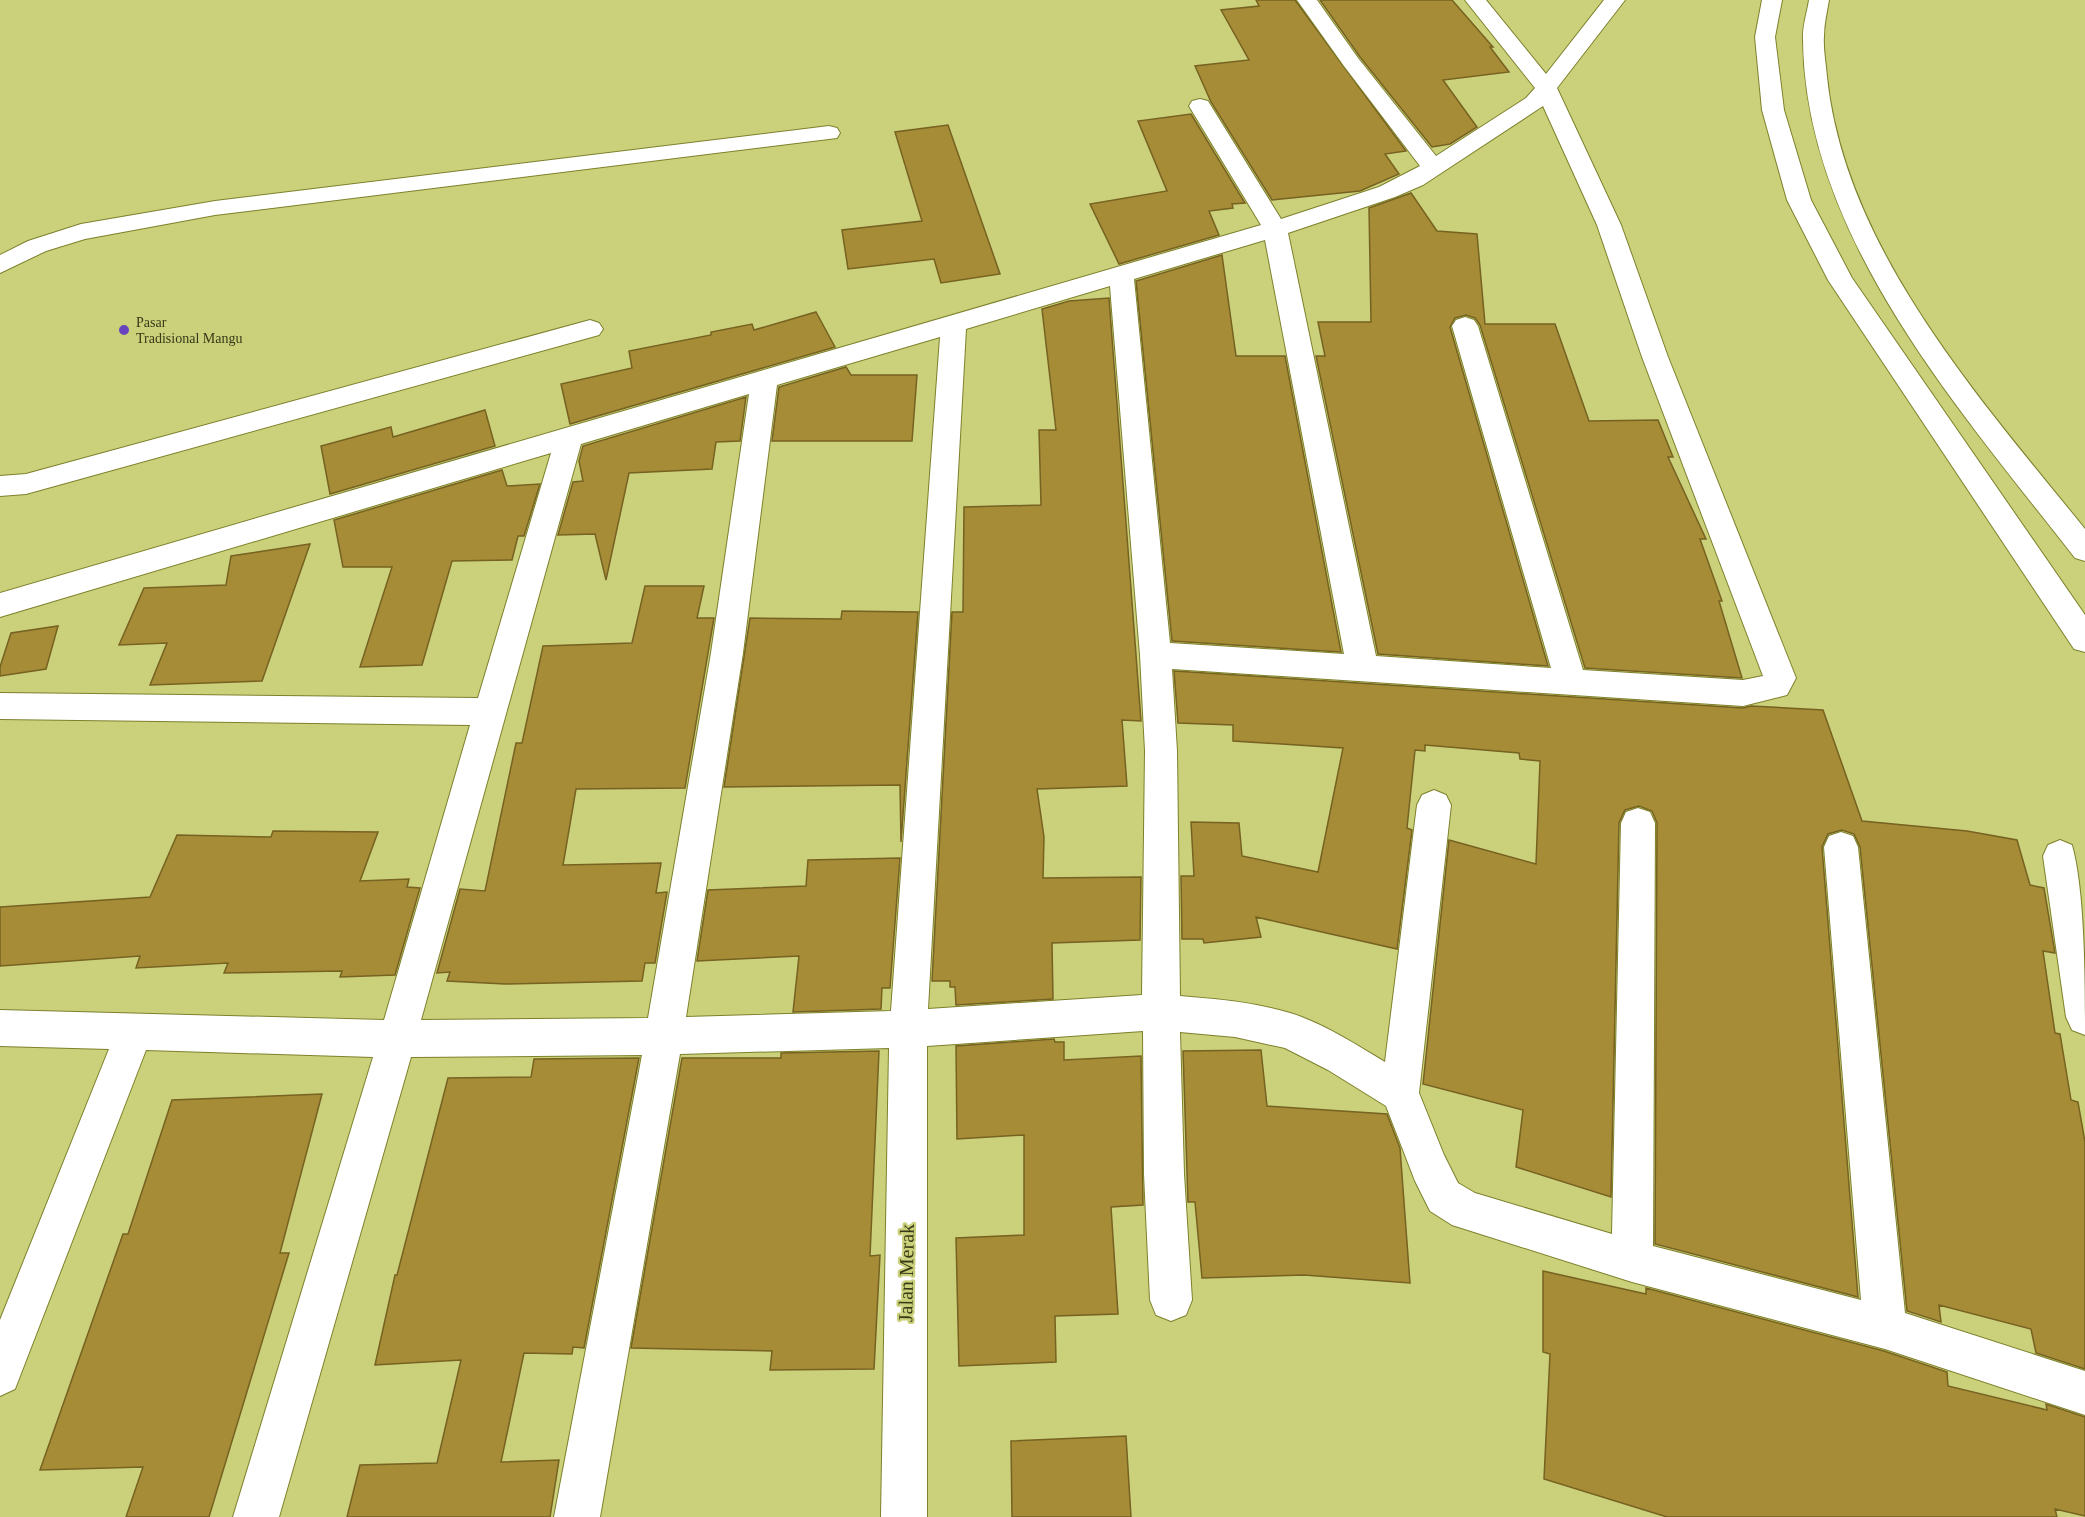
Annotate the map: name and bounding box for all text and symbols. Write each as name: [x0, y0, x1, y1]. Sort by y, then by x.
place label: Pasar Tradisional Mangu: [136, 315, 242, 346]
marker: Pasar Tradisional Mangu: [117, 323, 131, 337]
street label: Jalan Merak: [894, 1224, 918, 1322]

